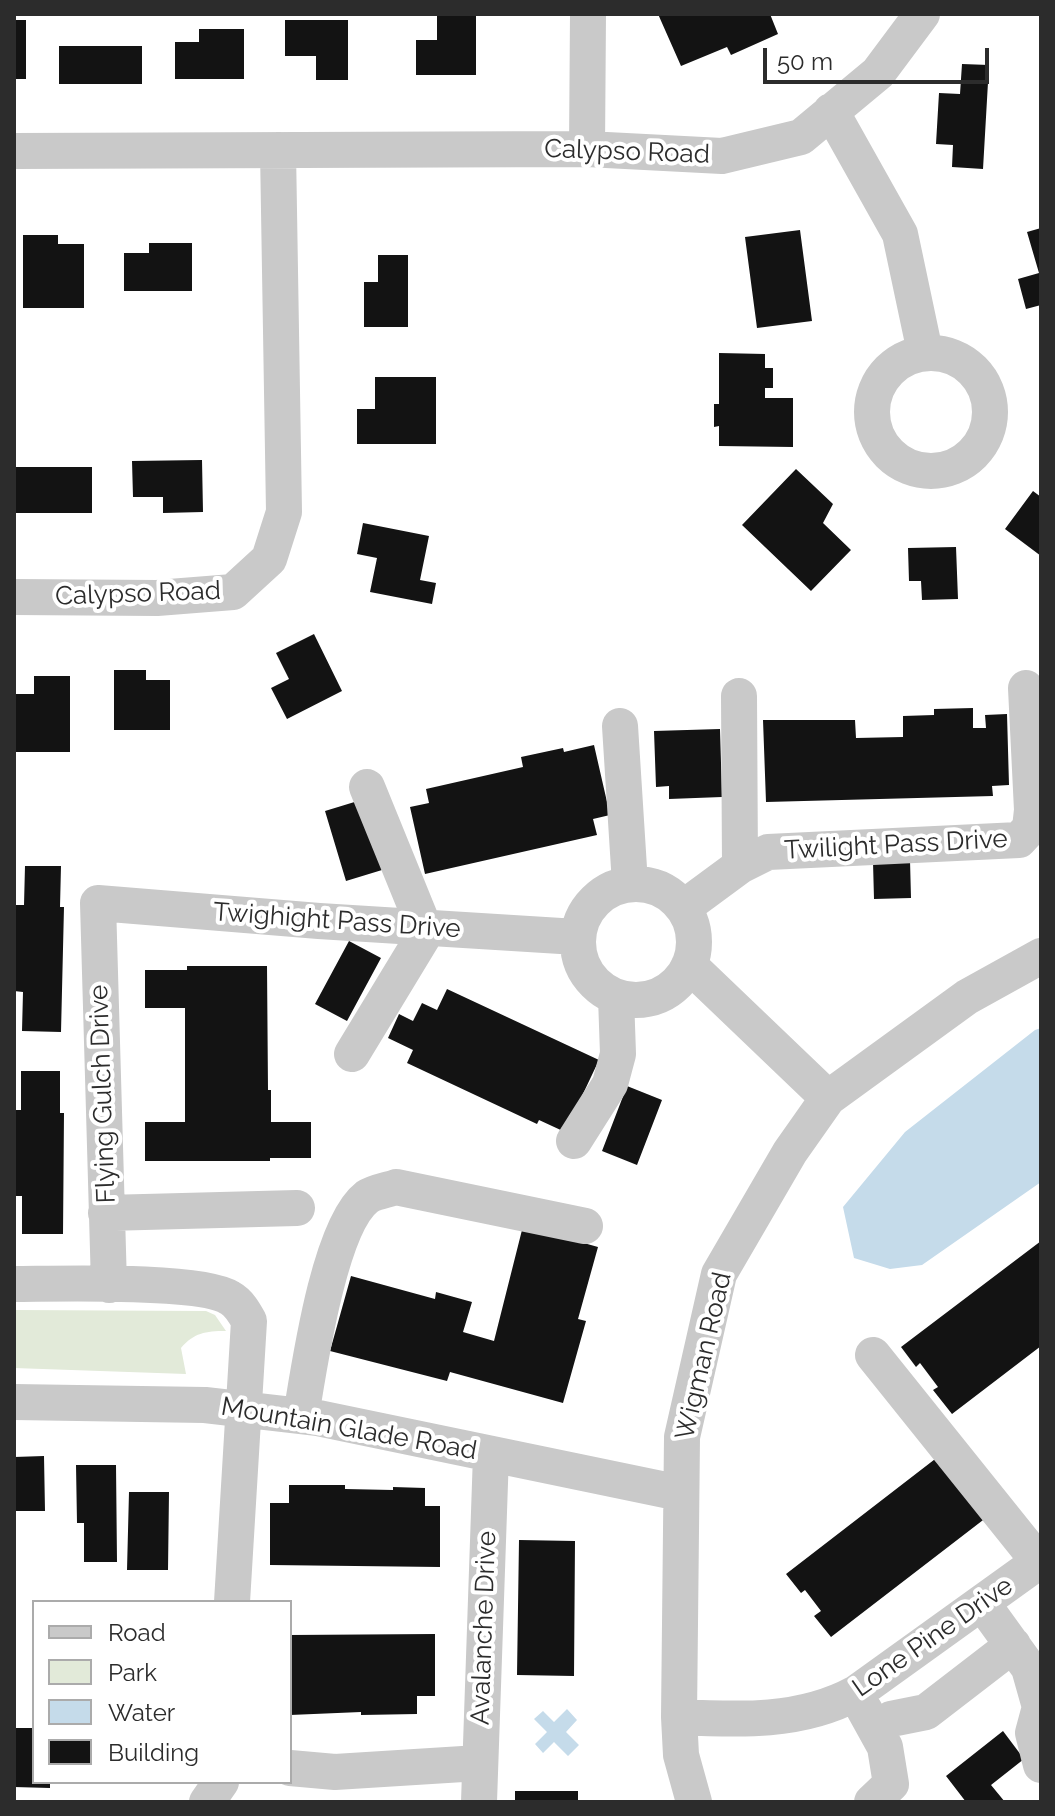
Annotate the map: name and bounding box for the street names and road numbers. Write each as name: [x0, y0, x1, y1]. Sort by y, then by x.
street label: Calypso Road: [544, 134, 710, 170]
street label: Calypso Road: [55, 576, 221, 612]
street label: Twilight Pass Drive: [783, 824, 1009, 866]
street label: Twighight Pass Drive: [212, 897, 462, 945]
street label: Flying Gulch Drive: [84, 984, 122, 1204]
street label: Wigman Road: [670, 1269, 738, 1443]
street label: Mountain Glade Road: [219, 1391, 479, 1467]
street label: Avalanche Drive: [465, 1530, 503, 1726]
street label: Lone Pine Drive: [847, 1570, 1019, 1704]

